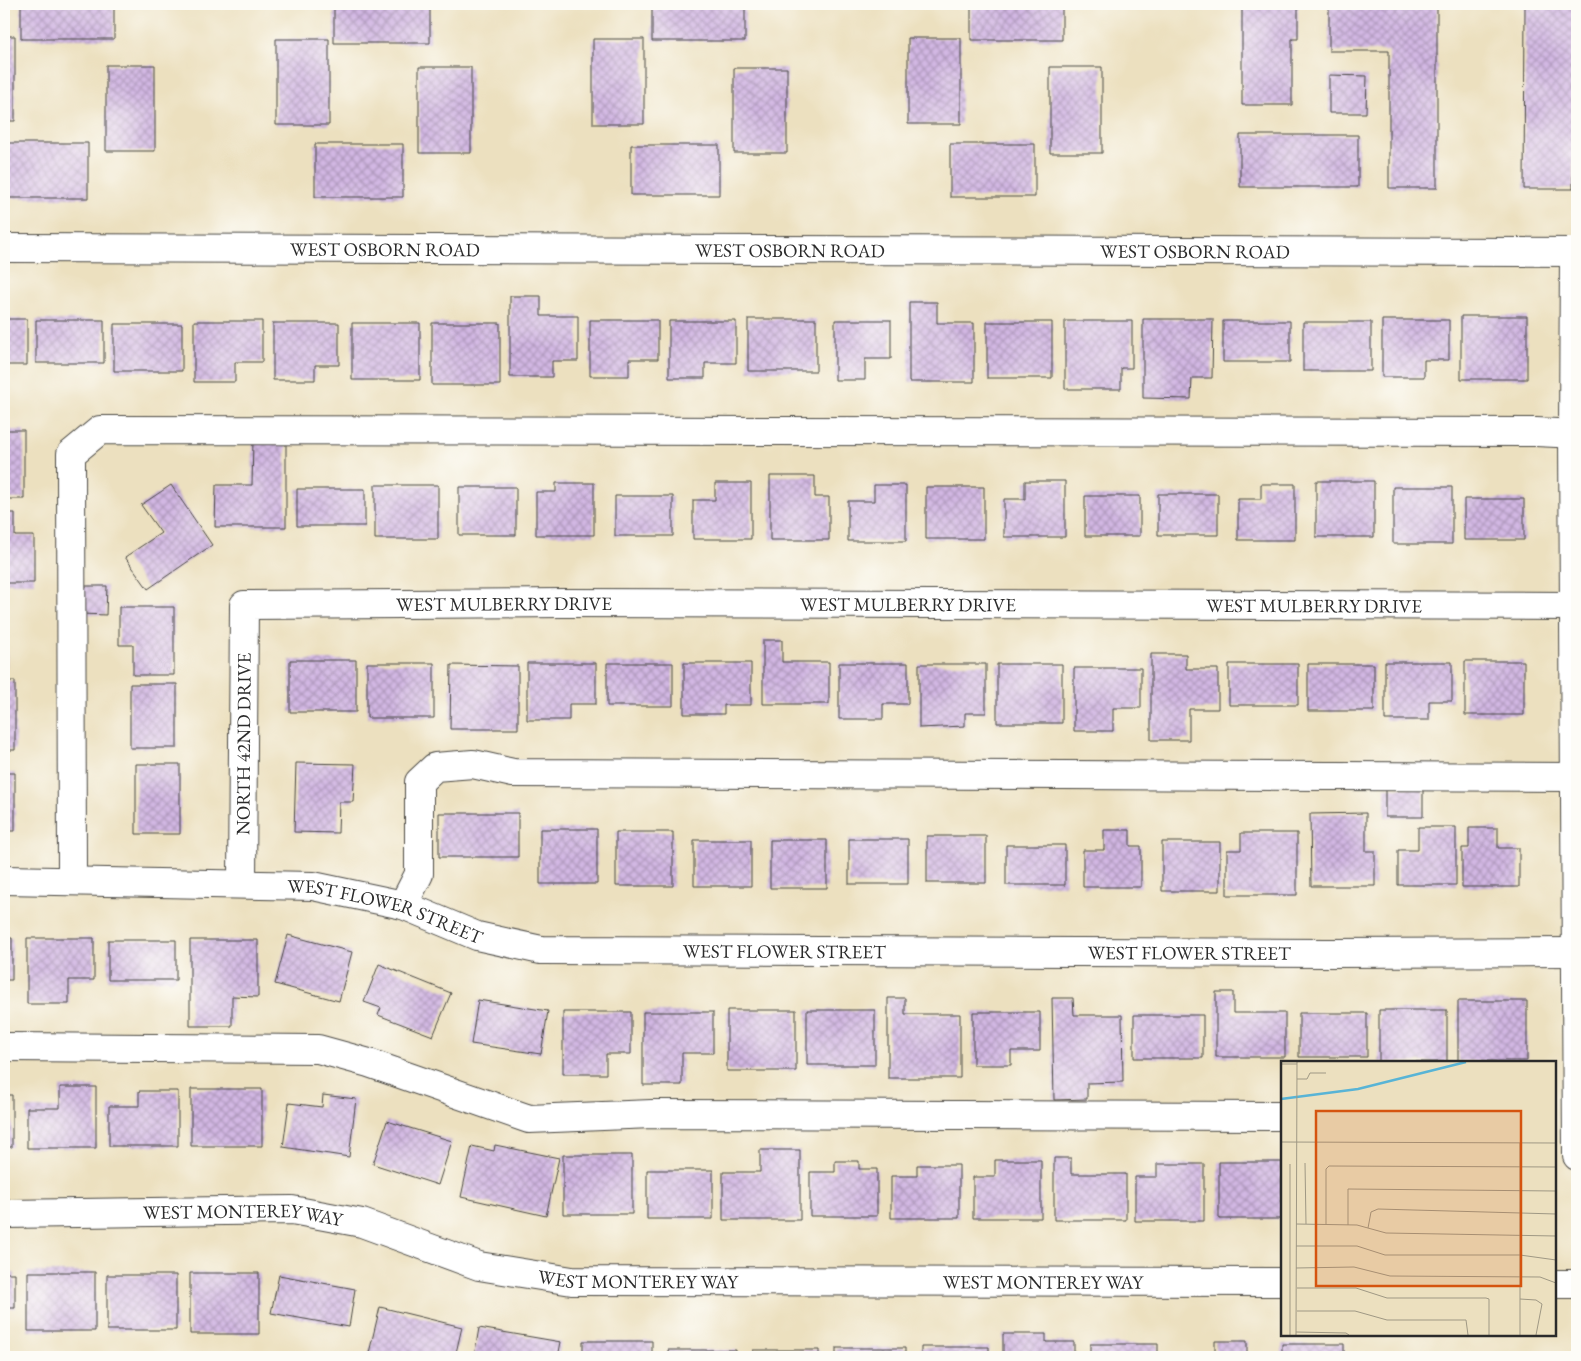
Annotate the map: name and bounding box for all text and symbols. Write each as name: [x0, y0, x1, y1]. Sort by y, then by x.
street label: WEST OSBORN ROAD: [290, 236, 480, 262]
street label: WEST OSBORN ROAD: [695, 237, 885, 263]
street label: WEST OSBORN ROAD: [1100, 238, 1290, 264]
street label: WEST MULBERRY DRIVE: [396, 590, 612, 617]
street label: WEST MULBERRY DRIVE: [800, 591, 1016, 617]
street label: WEST MULBERRY DRIVE: [1206, 592, 1422, 618]
street label: NORTH 42ND DRIVE: [230, 652, 256, 835]
street label: WEST FLOWER STREET: [287, 873, 487, 950]
street label: WEST FLOWER STREET: [683, 938, 886, 964]
street label: WEST FLOWER STREET: [1088, 940, 1291, 965]
inset map: [1281, 1061, 1556, 1336]
street label: WEST MONTEREY WAY: [143, 1197, 346, 1232]
street label: WEST MONTEREY WAY: [536, 1263, 739, 1294]
street label: WEST MONTEREY WAY: [943, 1269, 1144, 1294]

